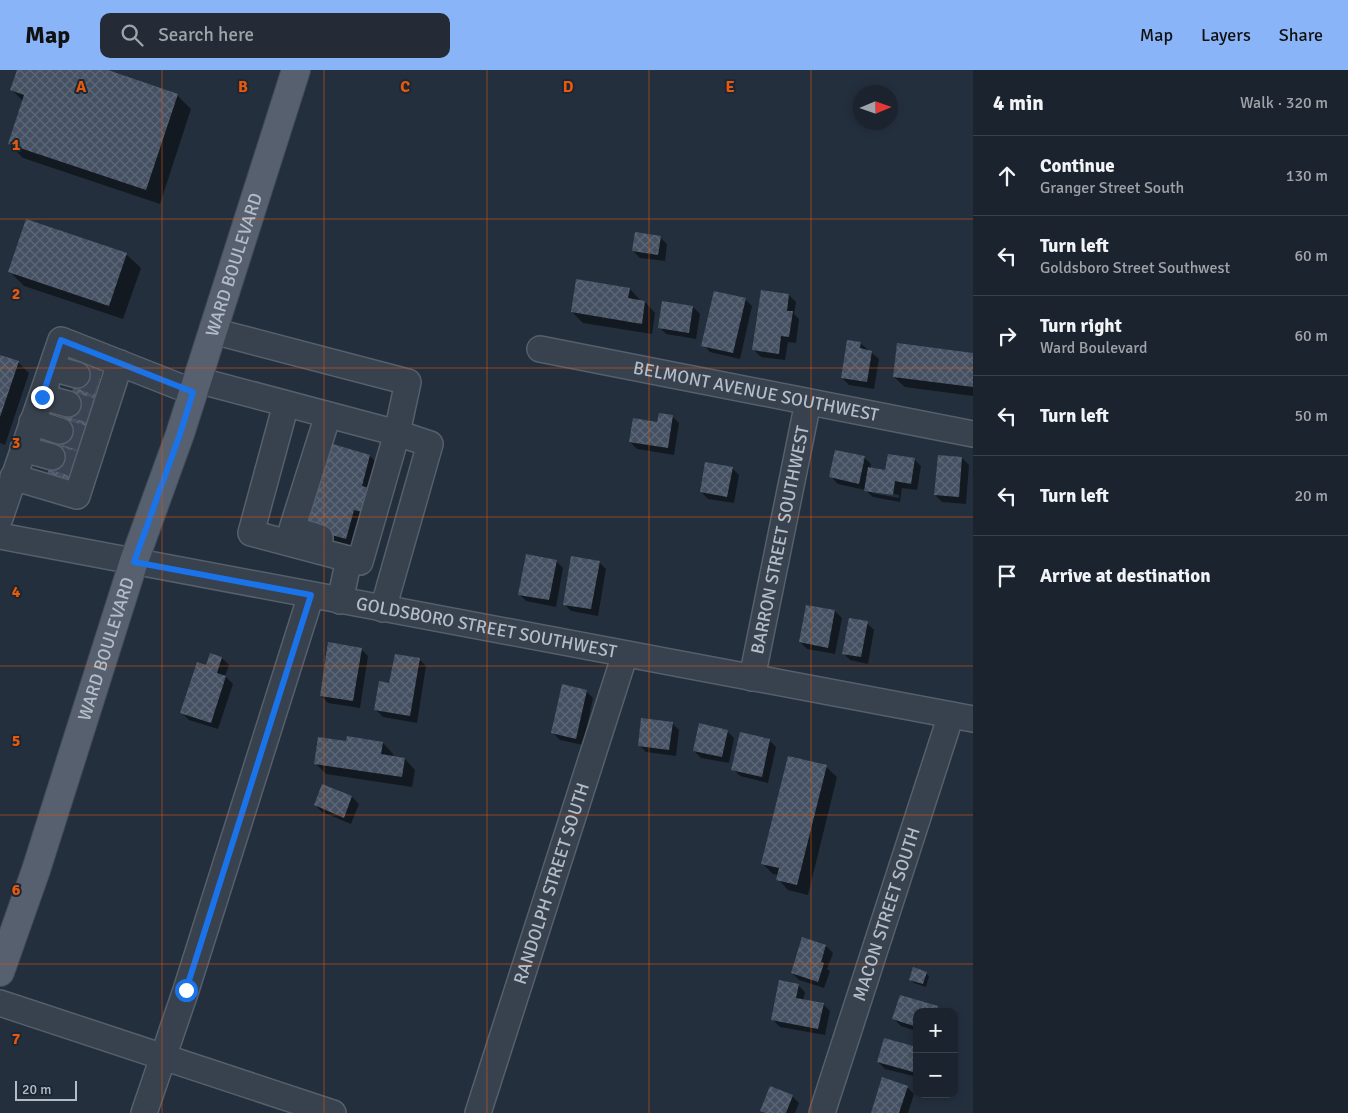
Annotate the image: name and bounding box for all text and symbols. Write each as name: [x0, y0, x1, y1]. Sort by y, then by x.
search box: [100, 13, 450, 58]
text: Map: [25, 20, 70, 50]
icon: search: [118, 21, 146, 49]
text: Search here: [158, 23, 254, 47]
text: Map: [1140, 24, 1173, 46]
text: Layers: [1201, 24, 1251, 46]
text: Share: [1279, 24, 1323, 46]
text: A: [76, 77, 87, 97]
text: B: [238, 77, 248, 97]
text: C: [400, 77, 410, 97]
text: D: [563, 77, 574, 97]
text: E: [725, 77, 735, 97]
north arrow: [853, 85, 898, 130]
text: 4 min: [993, 90, 1044, 116]
text: Walk · 320 m: [1240, 93, 1328, 113]
text: 1: [12, 135, 21, 155]
text: Continue: [1040, 154, 1115, 178]
icon: ahead: [993, 162, 1021, 190]
text: 130 m: [1286, 166, 1328, 186]
text: Granger Street South: [1040, 178, 1184, 198]
street label: WARD BOULEVARD: [201, 190, 267, 339]
text: Turn left: [1040, 234, 1109, 258]
icon: left: [993, 242, 1021, 270]
text: 60 m: [1294, 246, 1328, 266]
text: Goldsboro Street Southwest: [1040, 258, 1230, 278]
text: 2: [12, 284, 20, 304]
text: Turn right: [1040, 314, 1122, 338]
icon: right: [993, 322, 1021, 350]
text: 60 m: [1294, 326, 1328, 346]
text: Ward Boulevard: [1040, 338, 1148, 358]
street label: BELMONT AVENUE SOUTHWEST: [631, 357, 881, 426]
route end: [31, 386, 54, 409]
icon: left: [993, 402, 1021, 430]
text: Turn left: [1040, 404, 1109, 428]
text: 50 m: [1294, 406, 1328, 426]
street label: BARRON STREET SOUTHWEST: [746, 424, 814, 656]
text: 3: [12, 433, 20, 453]
icon: left: [993, 482, 1021, 510]
text: Turn left: [1040, 484, 1109, 508]
text: 20 m: [1294, 486, 1328, 506]
icon: arrive: [993, 562, 1021, 590]
text: Arrive at destination: [1040, 564, 1211, 588]
street label: WARD BOULEVARD: [73, 575, 139, 724]
text: 4: [12, 582, 21, 602]
street label: GOLDSBORO STREET SOUTHWEST: [354, 592, 619, 663]
text: 5: [12, 731, 20, 751]
street label: RANDOLPH STREET SOUTH: [509, 780, 594, 987]
street label: MACON STREET SOUTH: [848, 824, 925, 1004]
text: 6: [12, 880, 21, 900]
route start: [175, 979, 198, 1002]
map controls: [913, 1008, 958, 1098]
button: +: [913, 1008, 958, 1053]
text: 7: [12, 1029, 21, 1049]
button: −: [913, 1053, 958, 1098]
scale bar: [15, 1078, 78, 1101]
text: 20 m: [22, 1081, 51, 1098]

